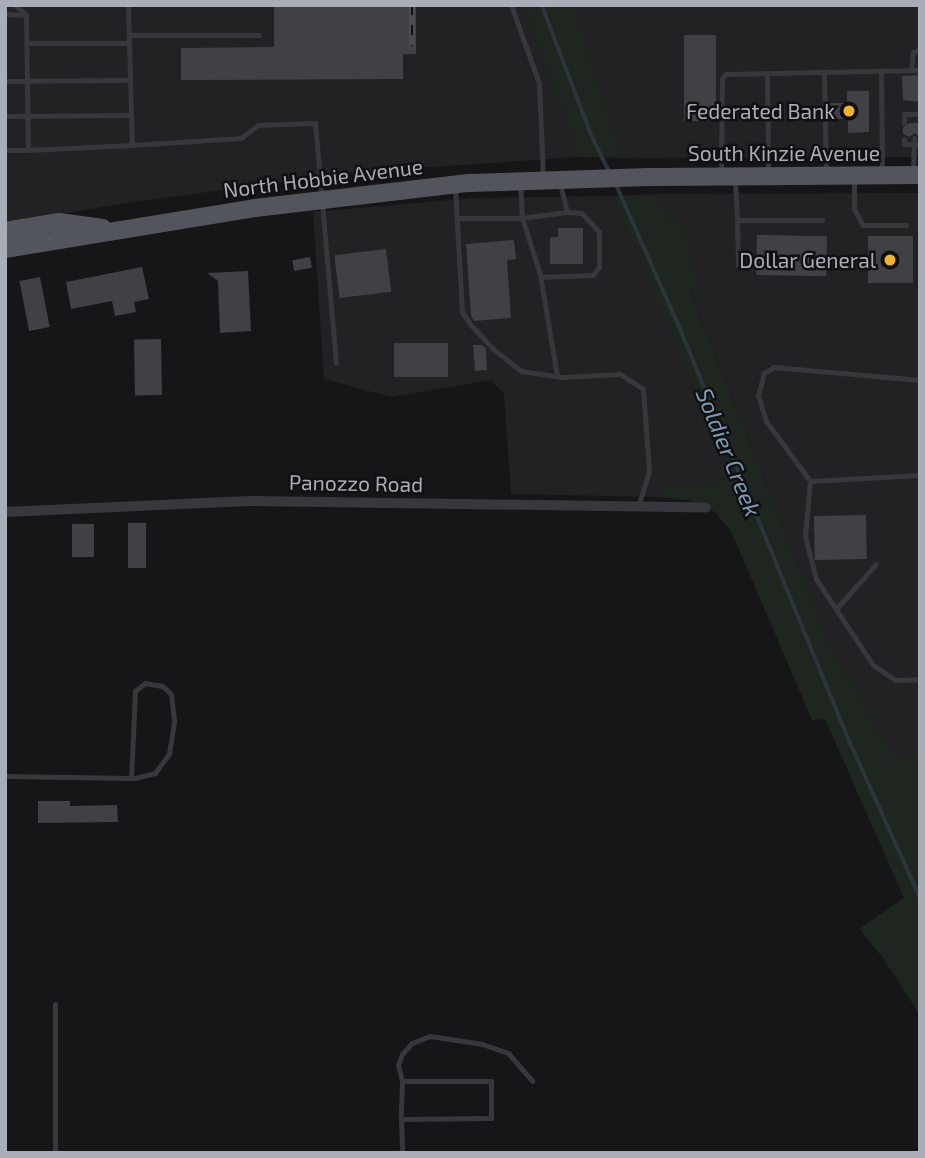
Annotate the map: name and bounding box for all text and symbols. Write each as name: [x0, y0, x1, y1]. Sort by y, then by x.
place label: Federated Bank: [686, 98, 835, 124]
marker: Federated Bank: [841, 103, 857, 119]
street label: South Kinzie Avenue: [688, 140, 880, 166]
street label: North Hobbie Avenue: [221, 153, 425, 203]
place label: Dollar General: [739, 247, 876, 273]
marker: Dollar General: [882, 252, 898, 268]
water label: Soldier Creek: [691, 383, 767, 521]
street label: Panozzo Road: [289, 469, 423, 497]

